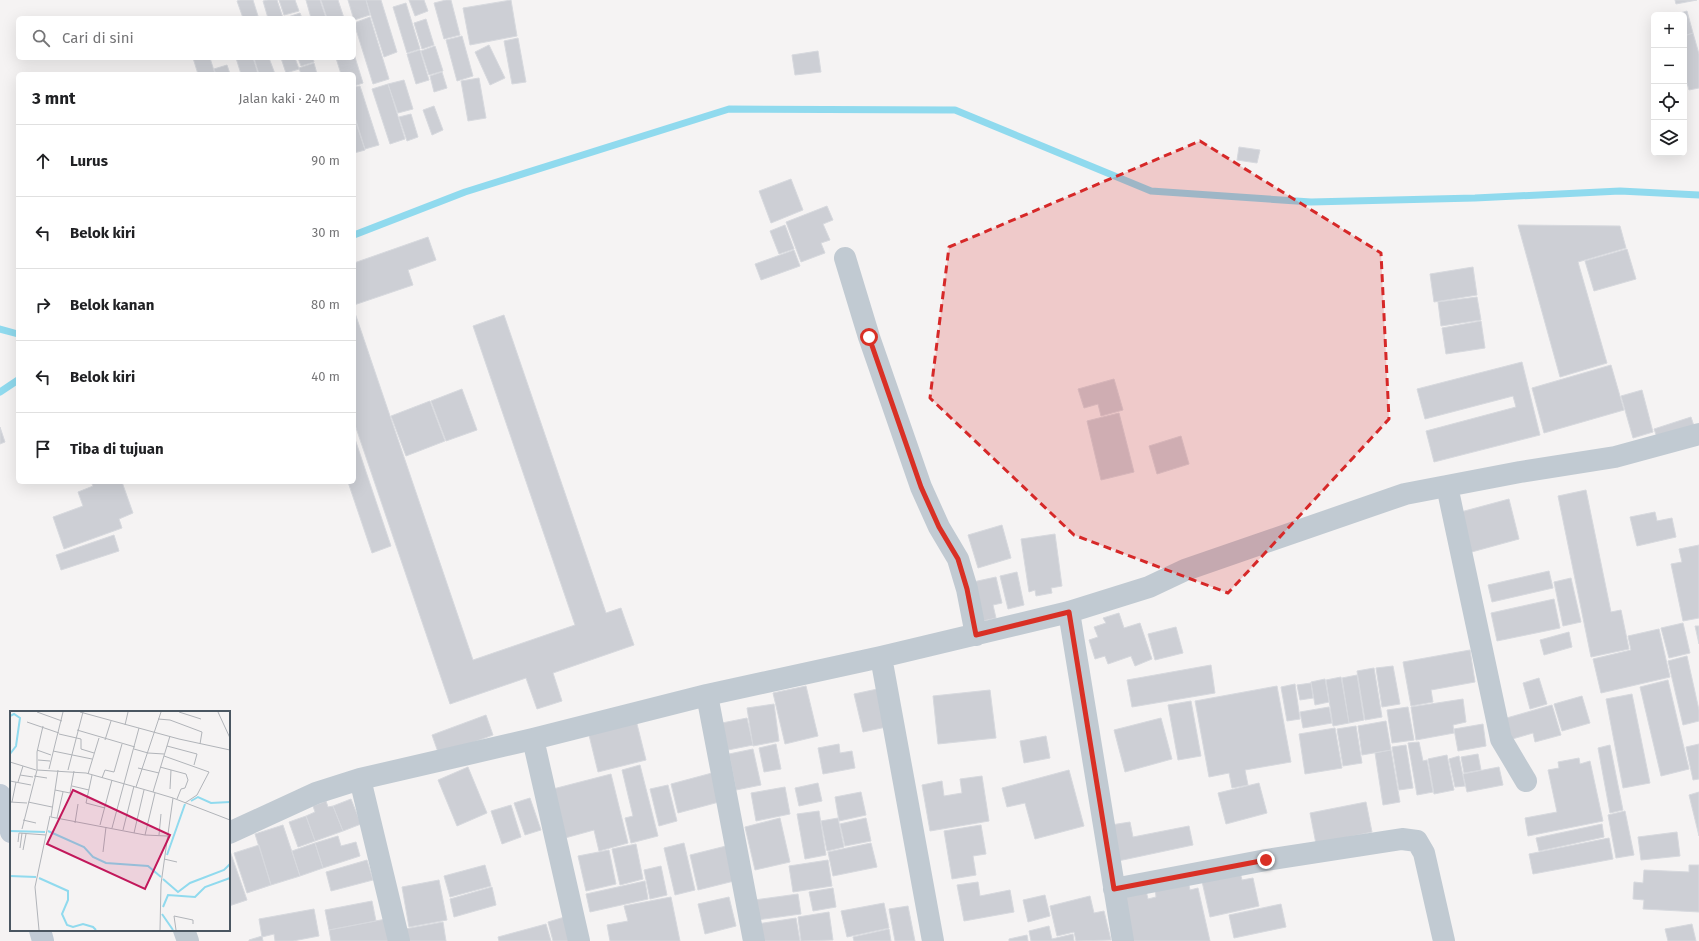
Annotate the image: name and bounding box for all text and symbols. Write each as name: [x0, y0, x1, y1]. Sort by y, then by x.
map controls: [1651, 12, 1687, 156]
button: +: [1651, 12, 1687, 48]
search box: [16, 16, 356, 60]
icon: search: [30, 27, 52, 49]
text: Cari di sini: [62, 29, 134, 47]
button: −: [1651, 48, 1687, 84]
button: locate: [1651, 84, 1687, 120]
text: 3 mnt: [32, 88, 76, 109]
text: Jalan kaki · 240 m: [239, 91, 340, 106]
button: layers: [1651, 120, 1687, 156]
icon: ahead: [32, 150, 54, 172]
text: Lurus: [70, 152, 108, 170]
text: 90 m: [311, 153, 340, 168]
icon: left: [32, 222, 54, 244]
text: Belok kiri: [70, 224, 135, 242]
text: 30 m: [312, 225, 340, 240]
icon: right: [32, 294, 54, 316]
text: Belok kanan: [70, 296, 154, 314]
text: 80 m: [311, 297, 340, 312]
route start: [860, 328, 878, 346]
icon: left: [32, 366, 54, 388]
text: Belok kiri: [70, 368, 135, 386]
text: 40 m: [311, 369, 340, 384]
icon: arrive: [32, 438, 54, 460]
text: Tiba di tujuan: [70, 440, 164, 458]
inset map: [10, 711, 230, 931]
route end: [1257, 851, 1275, 869]

